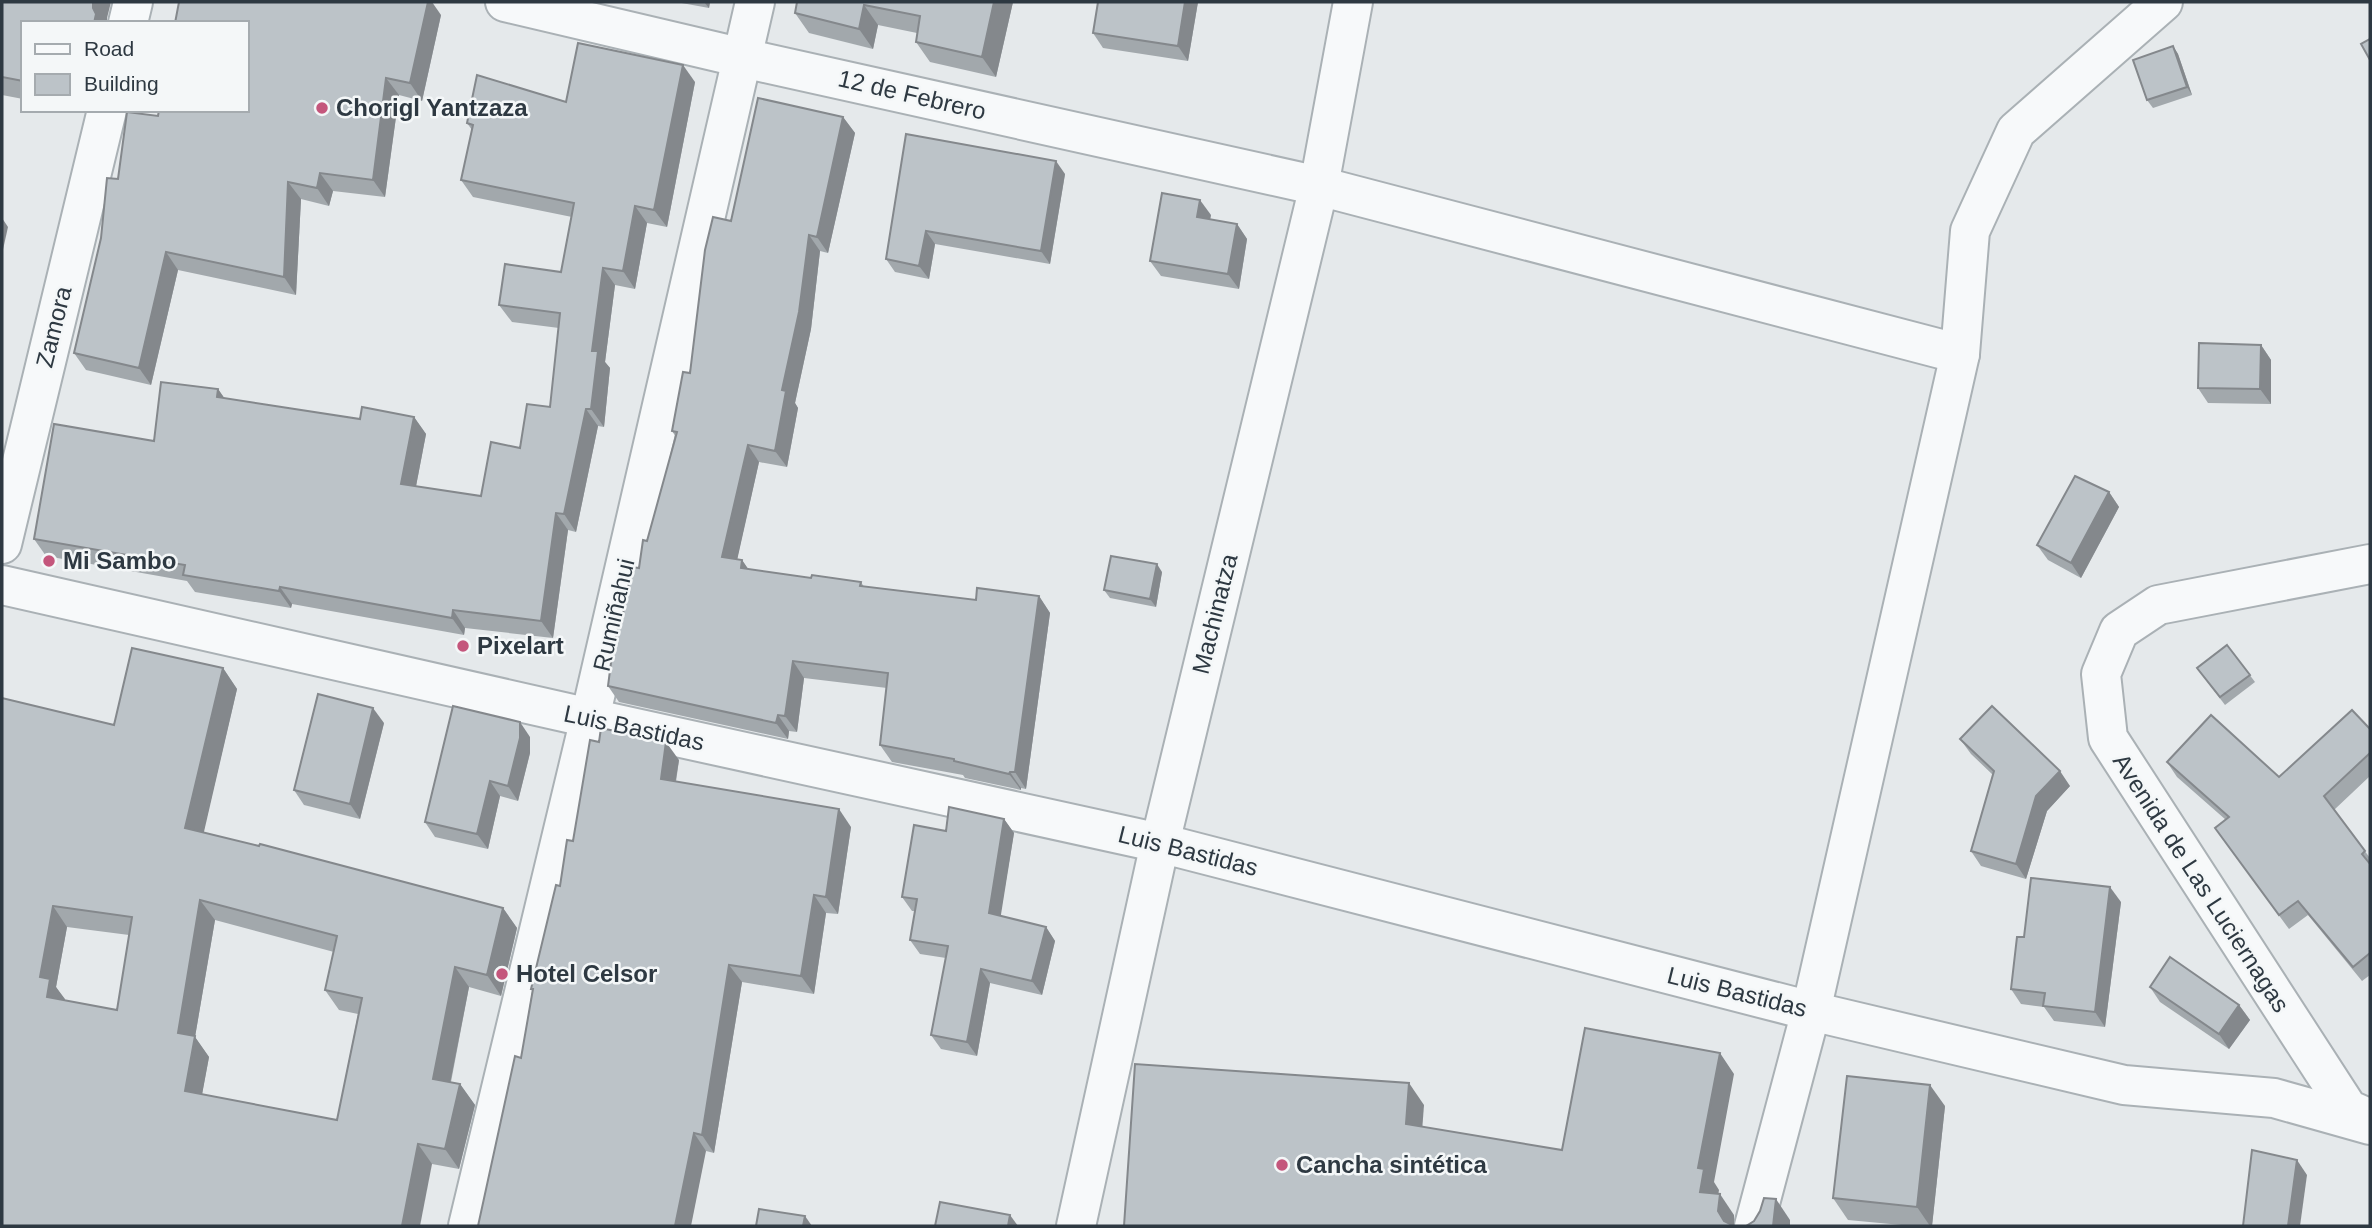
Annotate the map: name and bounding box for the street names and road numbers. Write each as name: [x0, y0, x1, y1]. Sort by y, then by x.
street label: 12 de Febrero: [836, 64, 989, 125]
street label: Zamora: [30, 283, 77, 370]
street label: Machinatza: [1187, 550, 1243, 677]
street label: Rumiñahui: [587, 556, 640, 674]
street label: Luis Bastidas: [561, 699, 707, 756]
street label: Avenida de Las Luciernagas: [2108, 749, 2295, 1017]
street label: Luis Bastidas: [1116, 820, 1261, 881]
street label: Luis Bastidas: [1665, 961, 1810, 1022]

